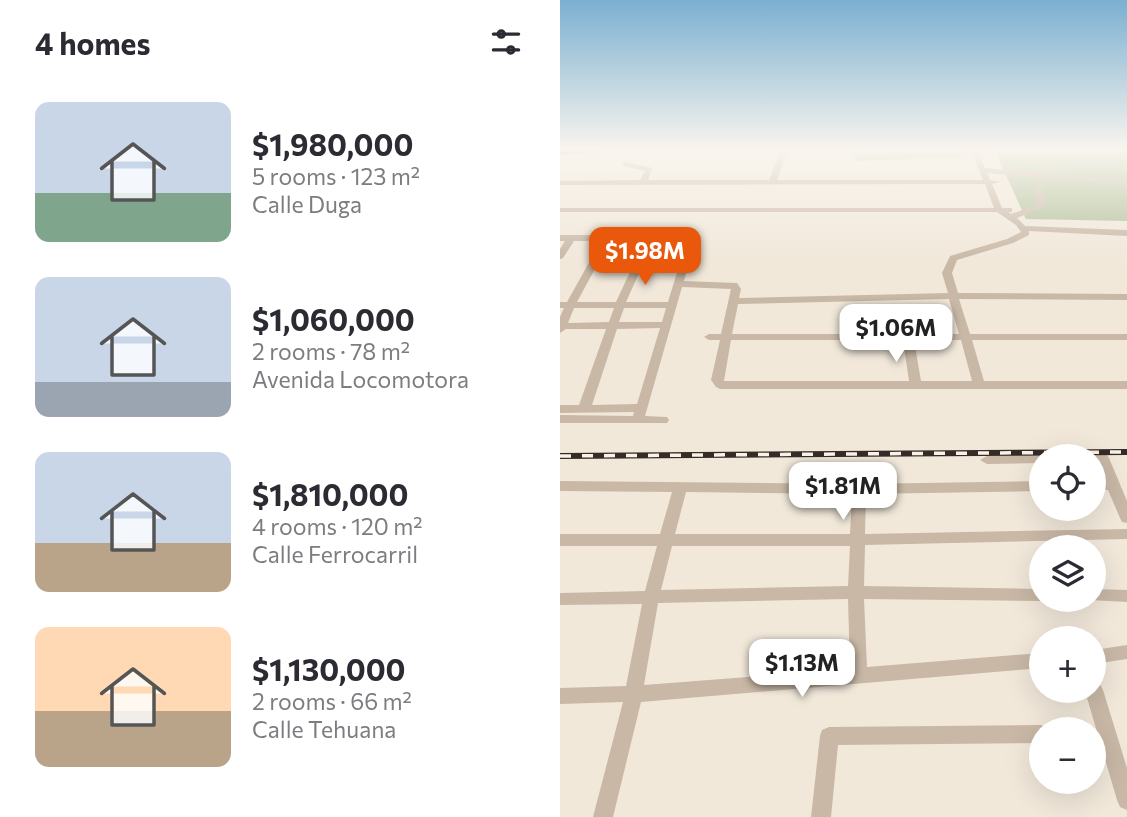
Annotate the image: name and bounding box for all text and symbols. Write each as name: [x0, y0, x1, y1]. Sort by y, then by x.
icon: filters: [487, 23, 525, 61]
text: 4 homes: [35, 24, 150, 61]
text: $1,980,000: [252, 125, 413, 162]
icon: home: [91, 130, 175, 214]
text: 5 rooms · 123 m²: [252, 162, 420, 190]
text: Calle Duga: [252, 190, 362, 218]
pin: $1.98M: [588, 228, 702, 287]
text: $1.98M: [605, 236, 685, 264]
text: $1,060,000: [252, 300, 415, 337]
pin: $1.06M: [839, 304, 953, 364]
icon: home: [91, 305, 175, 389]
text: $1.06M: [855, 313, 937, 341]
text: 2 rooms · 78 m²: [252, 337, 410, 365]
text: Avenida Locomotora: [252, 365, 469, 393]
map controls: [1029, 444, 1106, 794]
button: locate: [1029, 444, 1106, 521]
pin: $1.81M: [786, 462, 900, 522]
text: $1.81M: [805, 471, 881, 499]
text: $1,810,000: [252, 475, 408, 512]
icon: home: [91, 480, 175, 564]
text: 4 rooms · 120 m²: [252, 512, 423, 540]
button: layers: [1029, 535, 1106, 612]
text: Calle Ferrocarril: [252, 540, 418, 568]
button: +: [1029, 626, 1106, 703]
pin: $1.13M: [745, 640, 859, 699]
text: $1.13M: [765, 648, 839, 676]
text: $1,130,000: [252, 650, 406, 687]
icon: home: [91, 655, 175, 739]
text: 2 rooms · 66 m²: [252, 687, 412, 715]
text: Calle Tehuana: [252, 715, 396, 743]
button: −: [1029, 717, 1106, 794]

